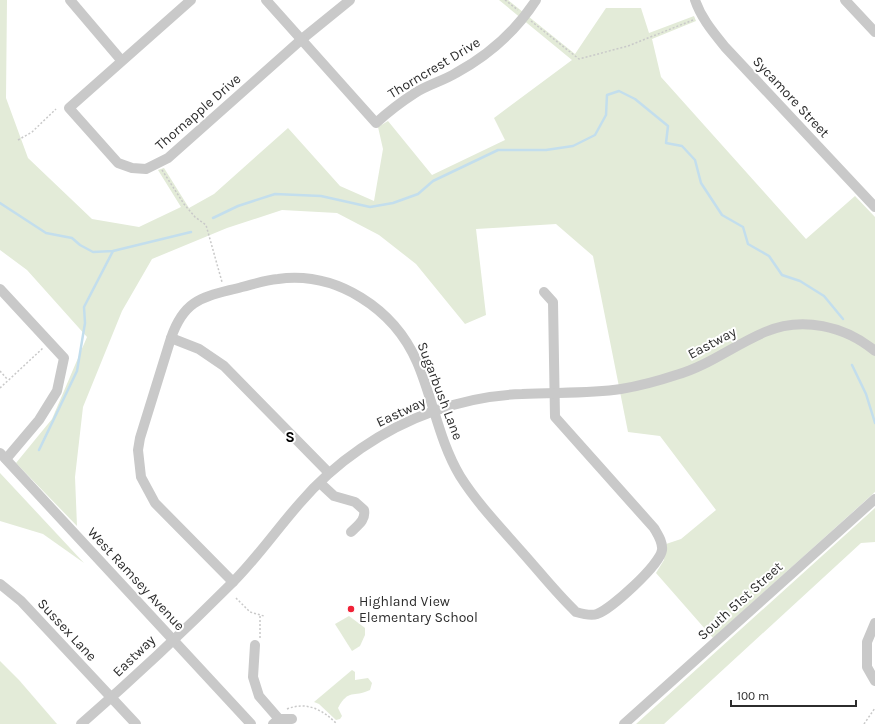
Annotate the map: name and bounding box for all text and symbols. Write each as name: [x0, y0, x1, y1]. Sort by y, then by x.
street label: Thorncrest Drive: [385, 34, 483, 102]
street label: Sycamore Street: [749, 53, 833, 141]
street label: Thornapple Drive: [152, 70, 244, 154]
street label: Eastway: [685, 323, 740, 363]
street label: Sugarbush Lane: [414, 340, 466, 442]
street label: Eastway: [374, 393, 429, 431]
district label: S: [285, 428, 295, 446]
street label: West Ramsey Avenue: [84, 524, 188, 634]
street label: South 51st Street: [694, 558, 786, 644]
place label: Highland View Elementary School: [359, 593, 478, 626]
street label: Sussex Lane: [34, 595, 100, 665]
marker: Highland View Elementary School: [346, 604, 356, 614]
street label: Eastway: [109, 631, 159, 680]
scale bar: [731, 682, 856, 708]
text: 100 m: [737, 689, 769, 703]

